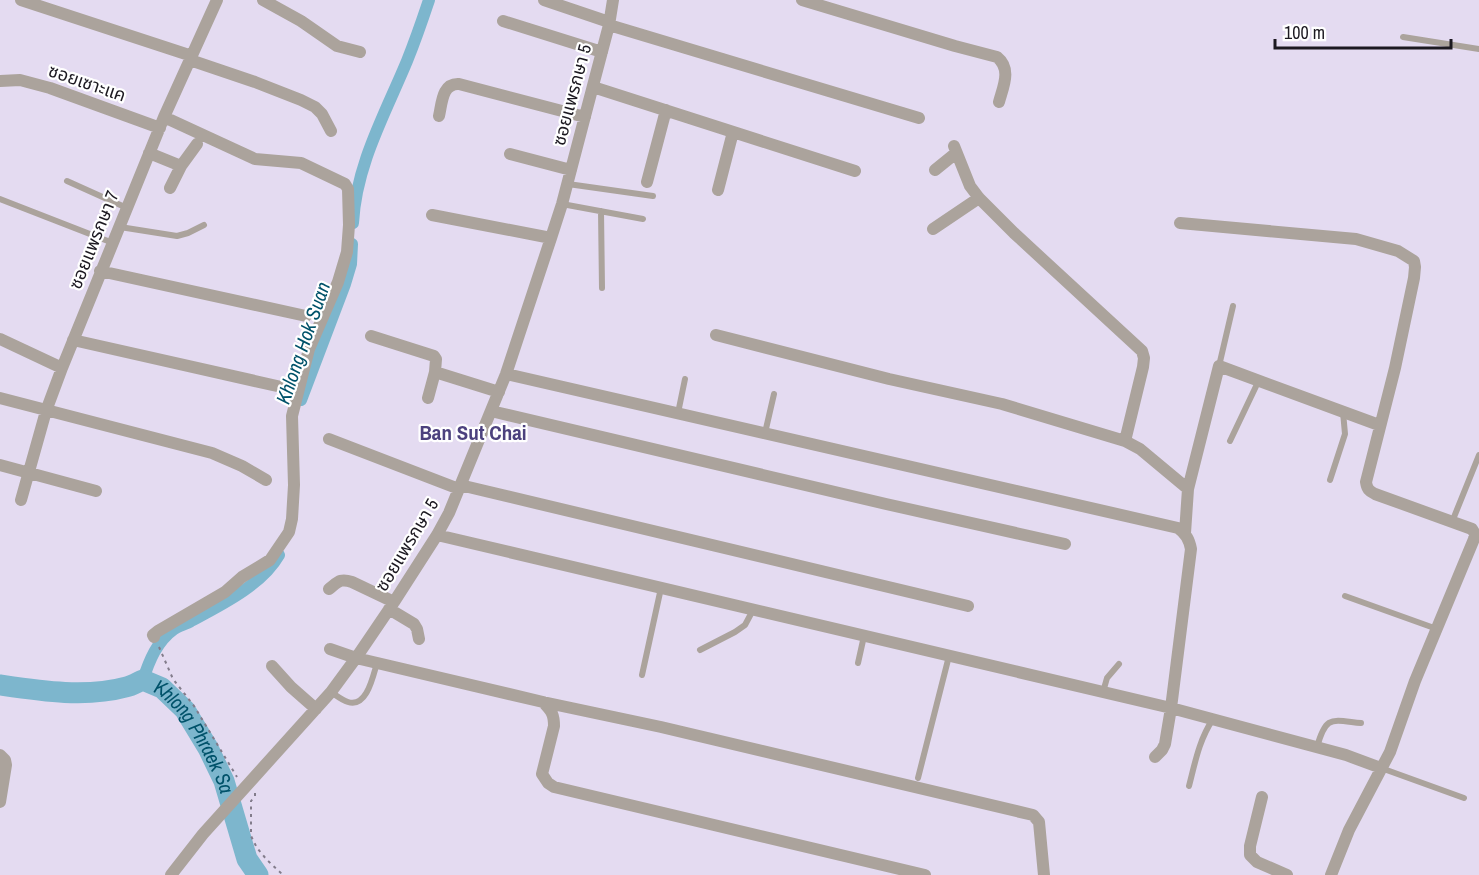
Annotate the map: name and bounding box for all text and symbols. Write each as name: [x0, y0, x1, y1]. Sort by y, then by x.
scale bar: [1275, 12, 1450, 50]
text: 100 m: [1284, 20, 1325, 45]
street label: ซอยแพรกษา 5: [546, 41, 597, 148]
street label: ซอยเซาะแค: [45, 58, 129, 107]
street label: ซอยแพรกษา 7: [62, 187, 125, 293]
water label: Khlong Hok Suan: [269, 278, 336, 408]
district label: Ban Sut Chai: [419, 418, 527, 447]
street label: ซอยแพรกษา 5: [369, 494, 444, 596]
water label: Khlong Phraek Sa: [150, 672, 241, 796]

